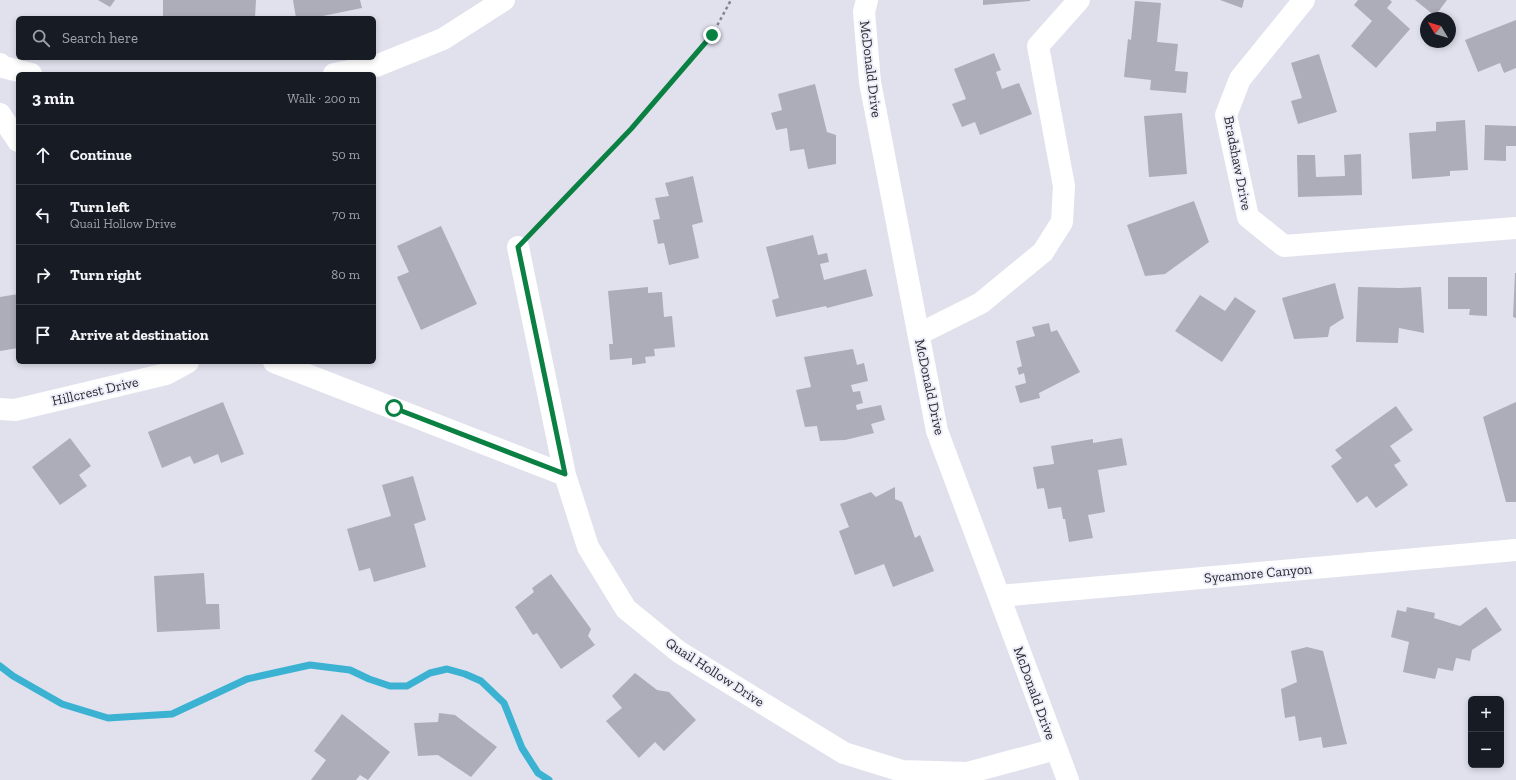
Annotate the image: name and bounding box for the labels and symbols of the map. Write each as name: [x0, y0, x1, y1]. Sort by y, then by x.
north arrow: [1420, 12, 1456, 48]
street label: McDonald Drive: [856, 20, 885, 119]
route end: [703, 26, 721, 44]
street label: Bradshaw Drive: [1220, 114, 1255, 212]
street label: McDonald Drive: [911, 338, 948, 437]
street label: Hillcrest Drive: [50, 373, 140, 410]
route start: [385, 399, 403, 417]
street label: Sycamore Canyon: [1203, 560, 1313, 587]
street label: Quail Hollow Drive: [662, 634, 768, 711]
street label: McDonald Drive: [1010, 644, 1059, 742]

